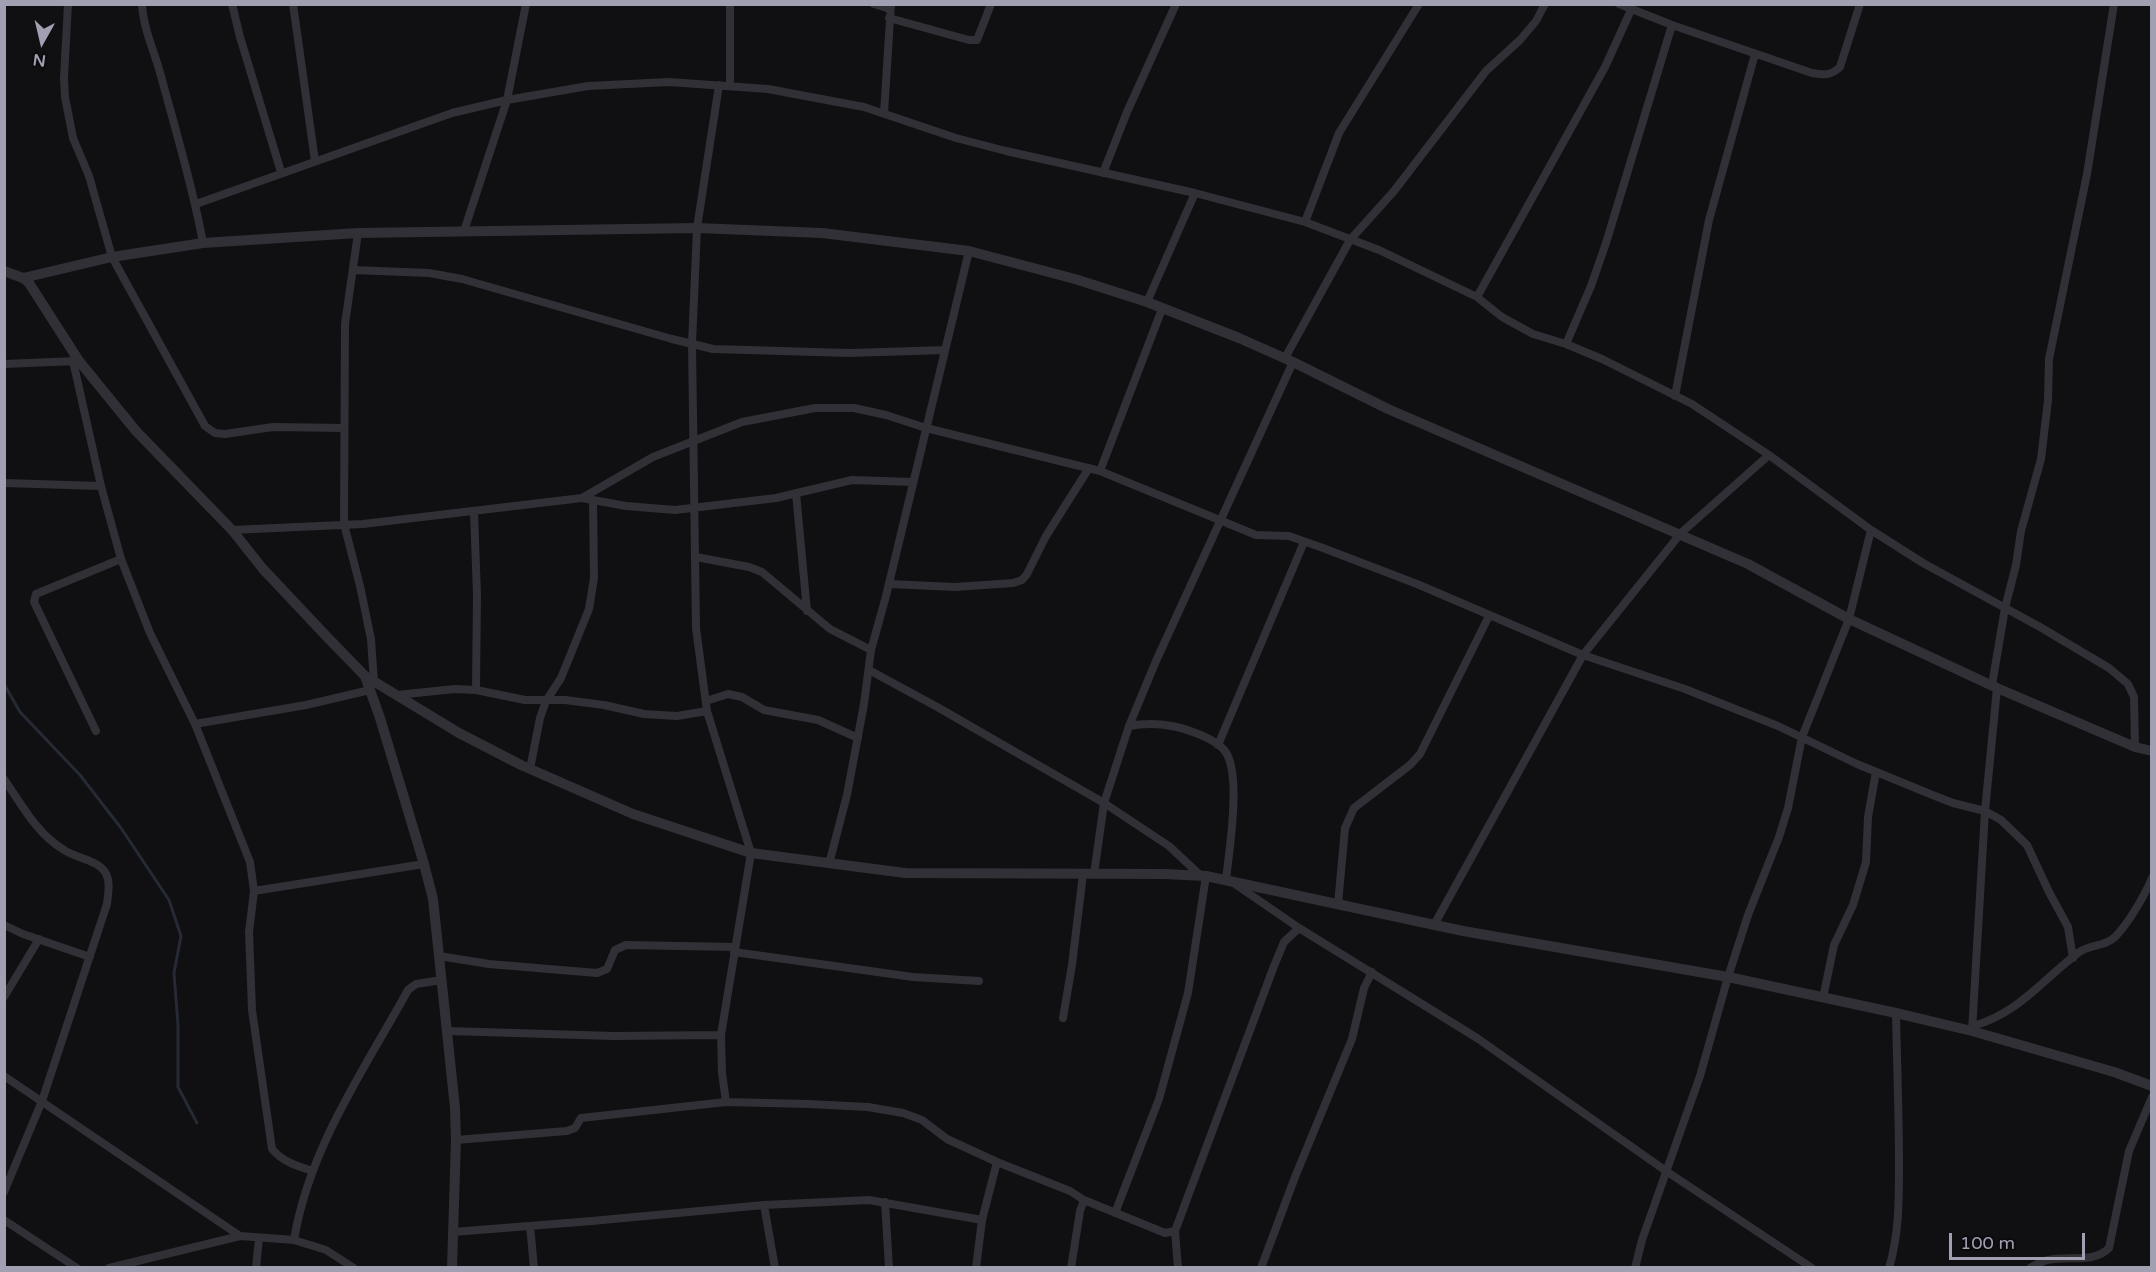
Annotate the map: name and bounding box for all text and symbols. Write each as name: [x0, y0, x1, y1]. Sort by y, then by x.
north arrow: [12, 12, 72, 72]
text: N: [32, 49, 47, 71]
scale bar: [1952, 1221, 2088, 1259]
text: 100 m: [1960, 1232, 2015, 1254]

